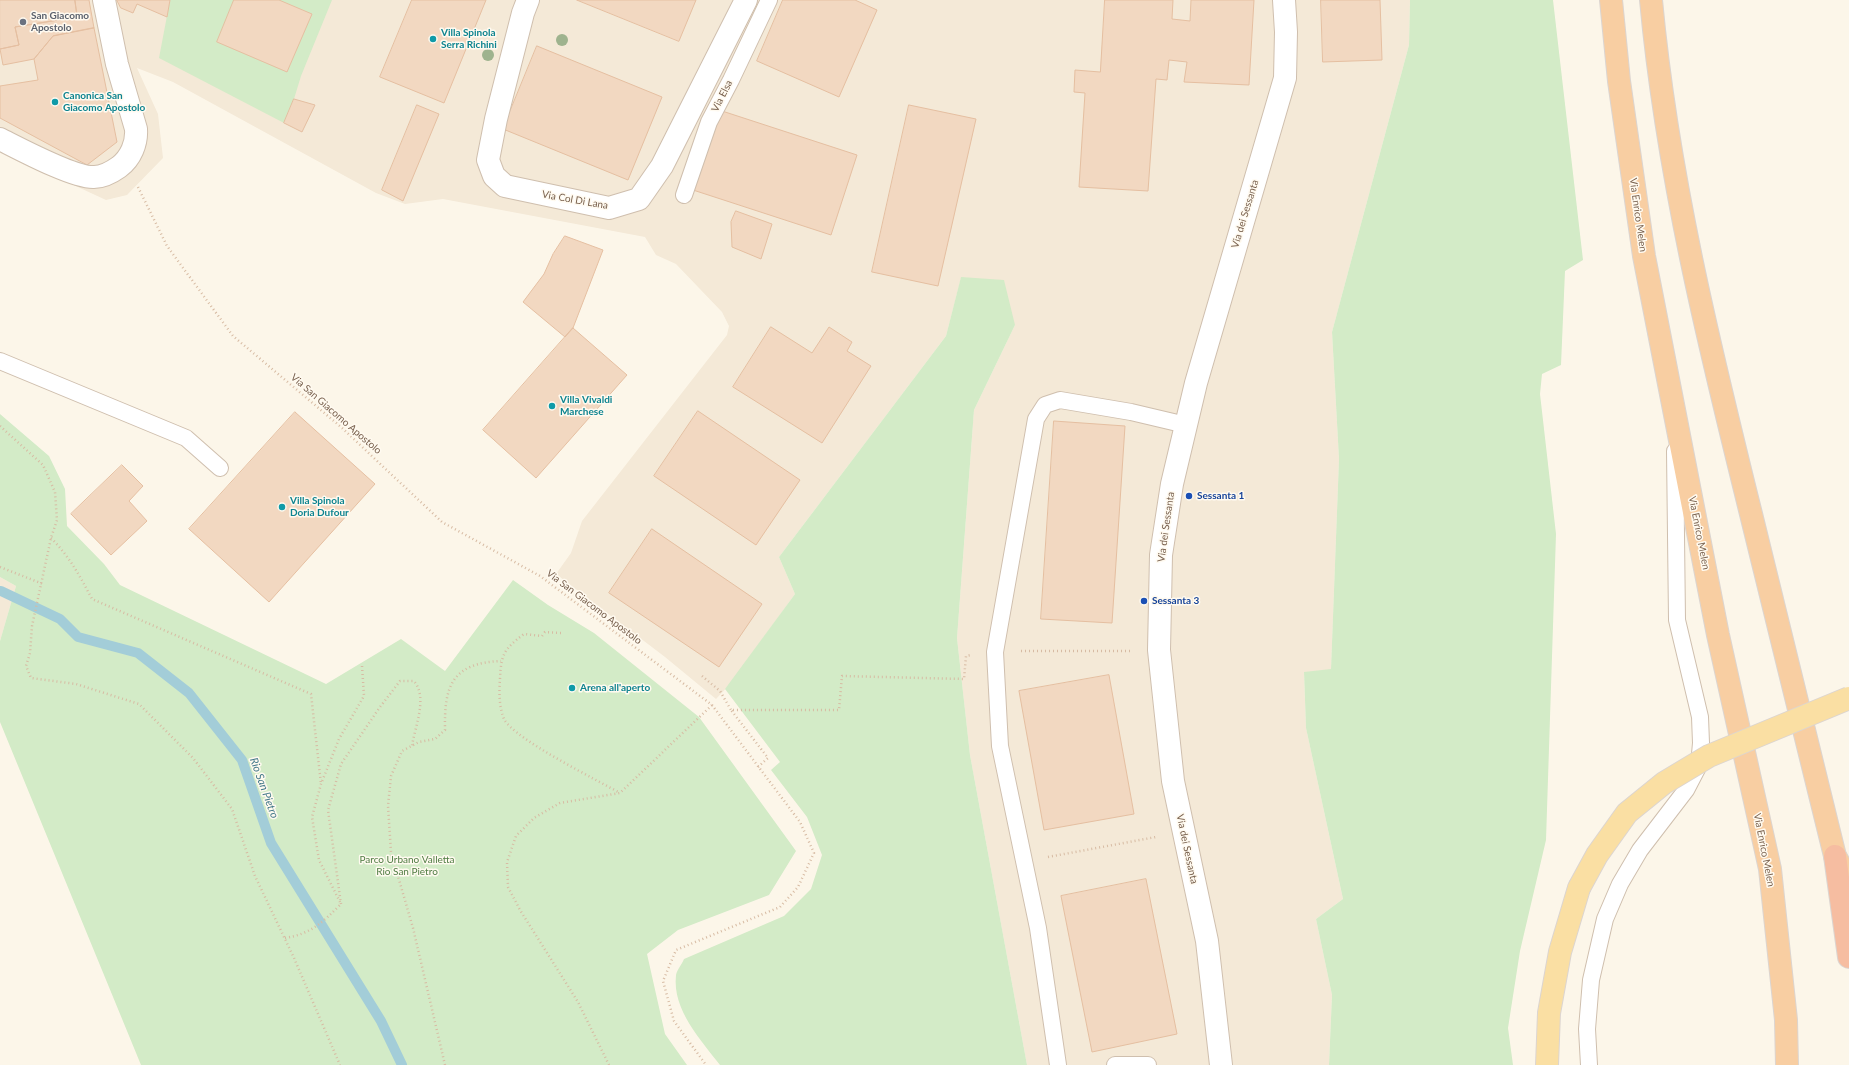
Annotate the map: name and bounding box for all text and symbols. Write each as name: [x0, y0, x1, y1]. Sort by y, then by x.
place label: San Giacomo Apostolo: [31, 10, 89, 34]
marker: San Giacomo Apostolo: [18, 17, 28, 27]
place label: Villa Spinola Serra Richini: [441, 27, 497, 50]
marker: Villa Spinola Serra Richini: [428, 34, 438, 44]
street label: Via Elsa: [709, 78, 735, 114]
place label: Canonica San Giacomo Apostolo: [63, 90, 145, 114]
marker: Canonica San Giacomo Apostolo: [50, 97, 60, 107]
street label: Via Enrico Melen: [1627, 177, 1649, 253]
street label: Via dei Sessanta: [1229, 178, 1261, 250]
street label: Via Col Di Lana: [541, 188, 609, 212]
street label: Via San Giacomo Apostolo: [288, 371, 384, 457]
place label: Villa Vivaldi Marchese: [560, 394, 612, 418]
marker: Villa Vivaldi Marchese: [547, 401, 557, 411]
place label: Sessanta 1: [1197, 490, 1244, 502]
street label: Via dei Sessanta: [1155, 491, 1177, 563]
marker: Sessanta 1: [1184, 491, 1194, 501]
place label: Villa Spinola Doria Dufour: [290, 495, 349, 518]
street label: Via Enrico Melen: [1686, 495, 1712, 571]
marker: Villa Spinola Doria Dufour: [277, 502, 287, 512]
street label: Via San Giacomo Apostolo: [544, 567, 644, 647]
place label: Sessanta 3: [1152, 595, 1199, 607]
marker: Sessanta 3: [1139, 596, 1149, 606]
place label: Arena all'aperto: [580, 682, 650, 694]
marker: Arena all'aperto: [567, 683, 577, 693]
water label: Rio San Pietro: [247, 756, 281, 820]
street label: Via Enrico Melen: [1751, 812, 1777, 888]
street label: Via dei Sessanta: [1174, 813, 1200, 885]
park label: Parco Urbano Valletta Rio San Pietro: [359, 854, 455, 878]

